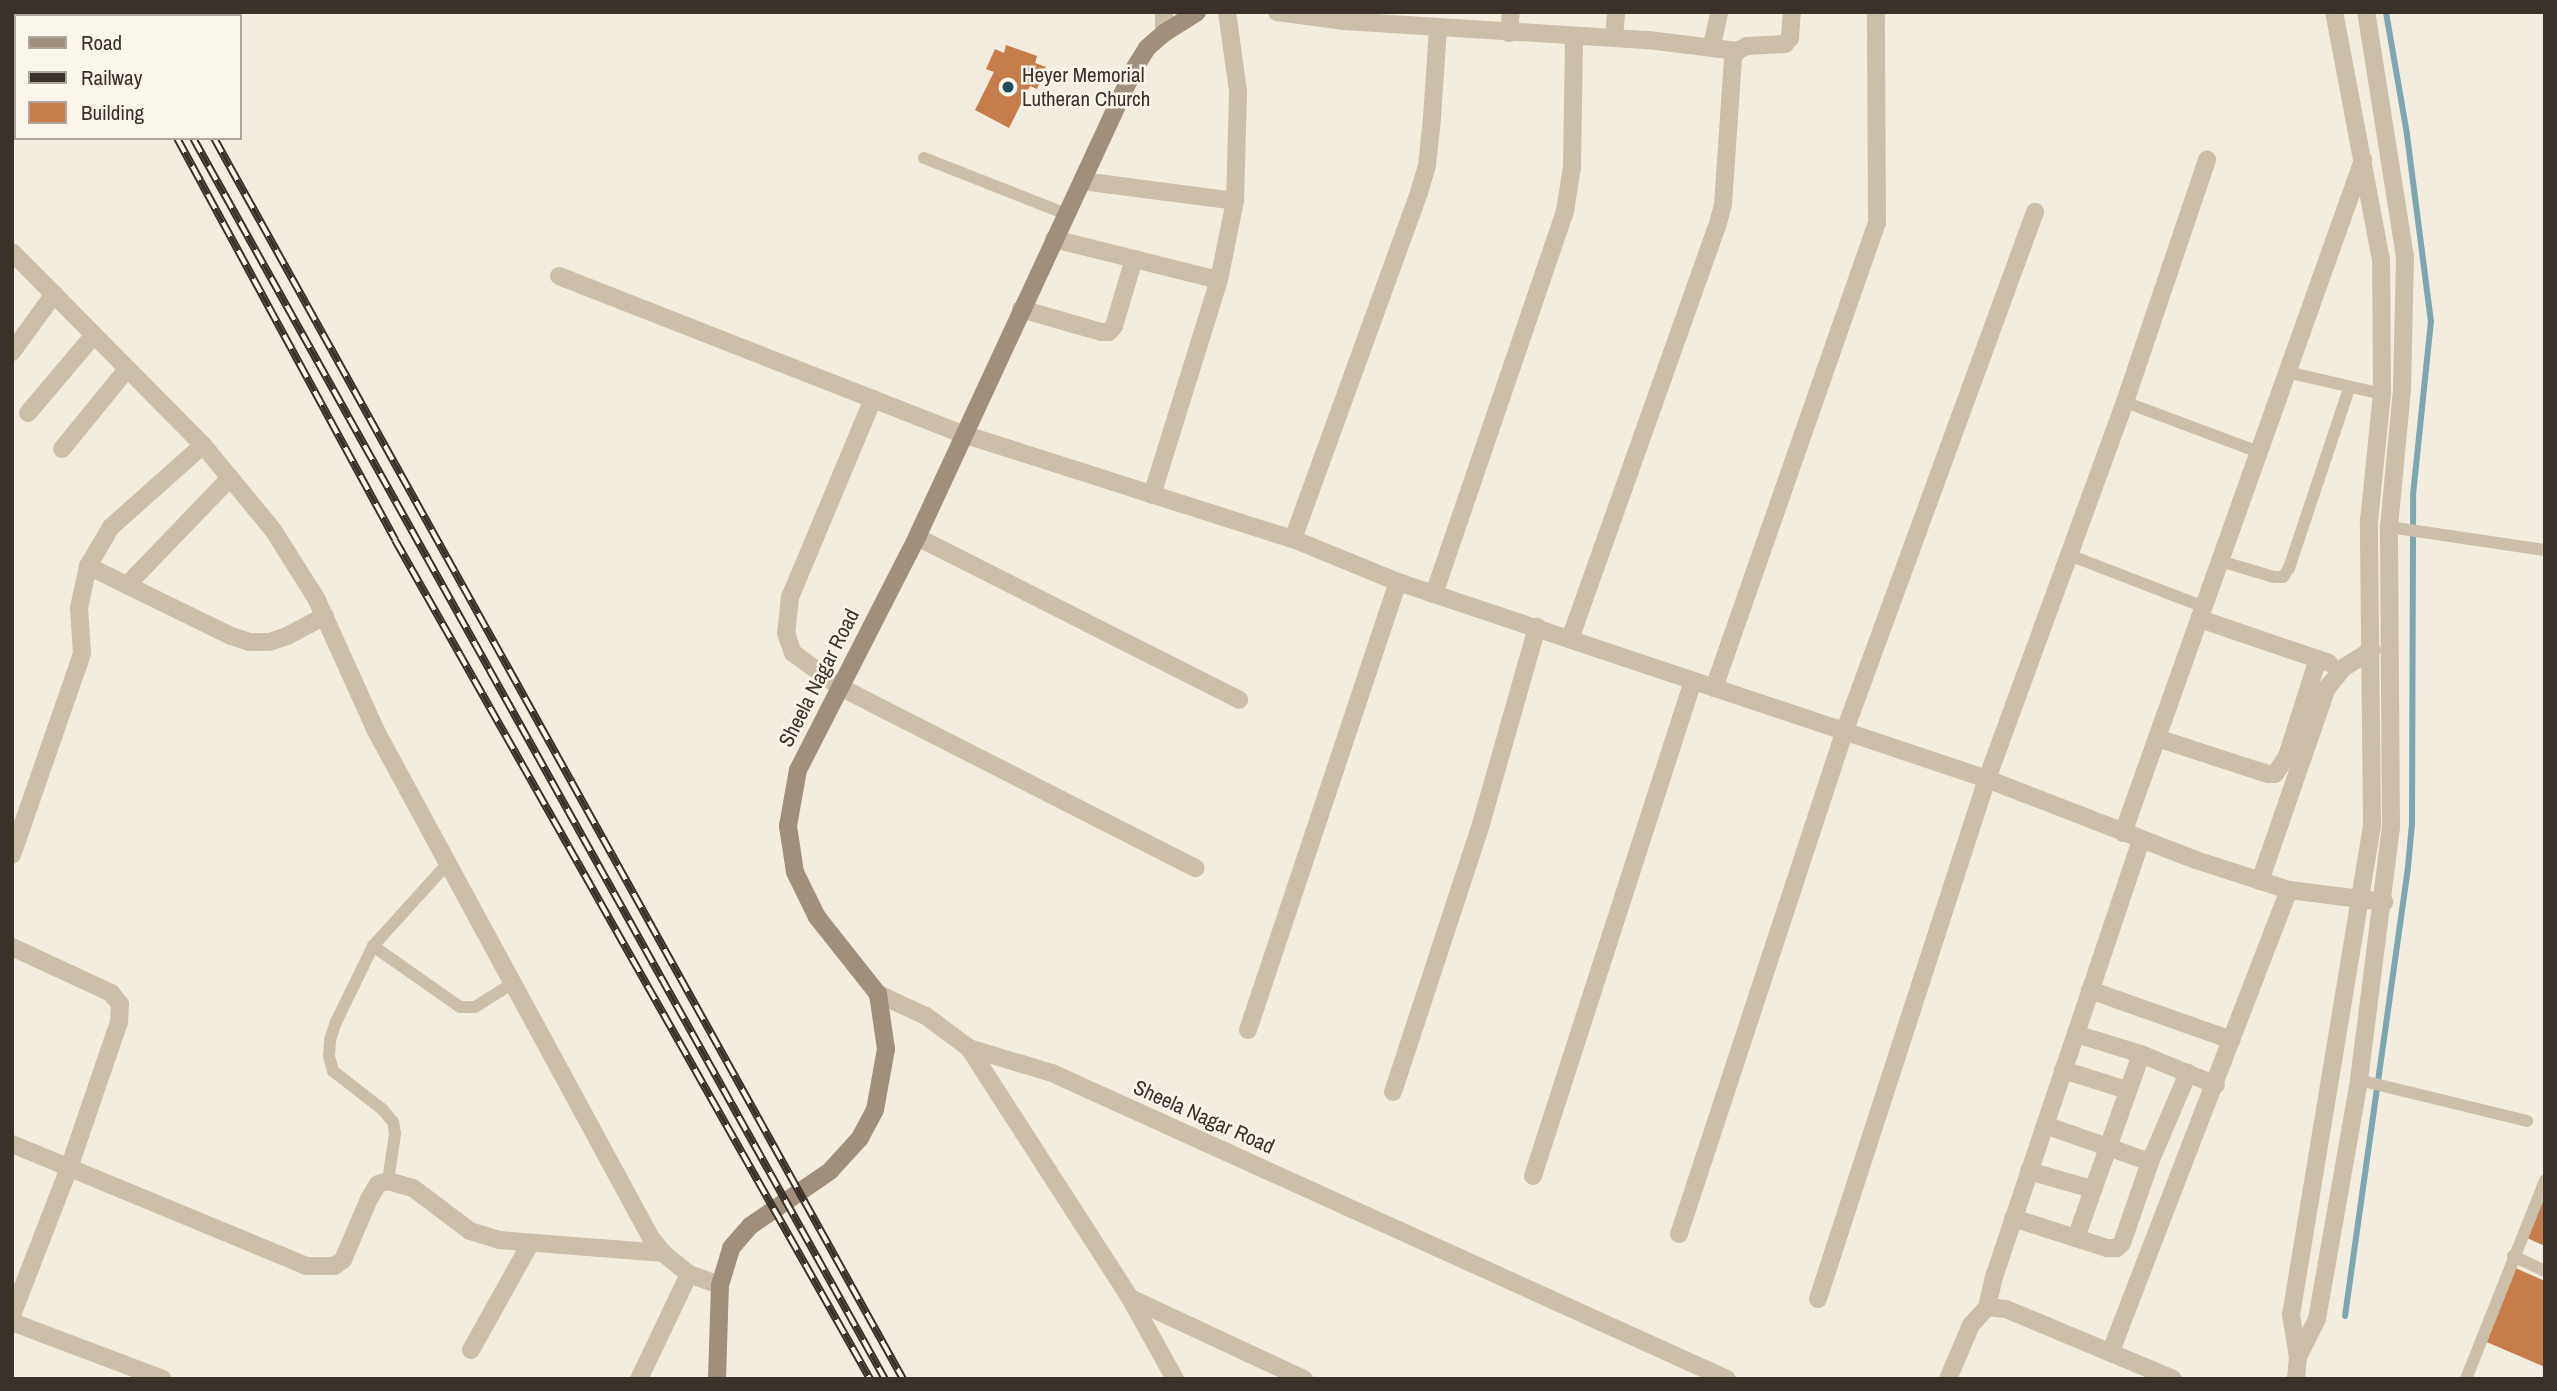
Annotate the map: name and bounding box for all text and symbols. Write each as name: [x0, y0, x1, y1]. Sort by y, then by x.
legend: [14, 14, 242, 140]
text: Road: [81, 28, 122, 57]
place label: Heyer Memorial Lutheran Church: [1022, 62, 1150, 112]
text: Railway: [81, 63, 142, 92]
marker: Heyer Memorial Lutheran Church: [1000, 79, 1016, 95]
text: Building: [81, 98, 144, 127]
street label: Sheela Nagar Road: [773, 605, 865, 751]
street label: Sheela Nagar Road: [1130, 1075, 1278, 1159]

